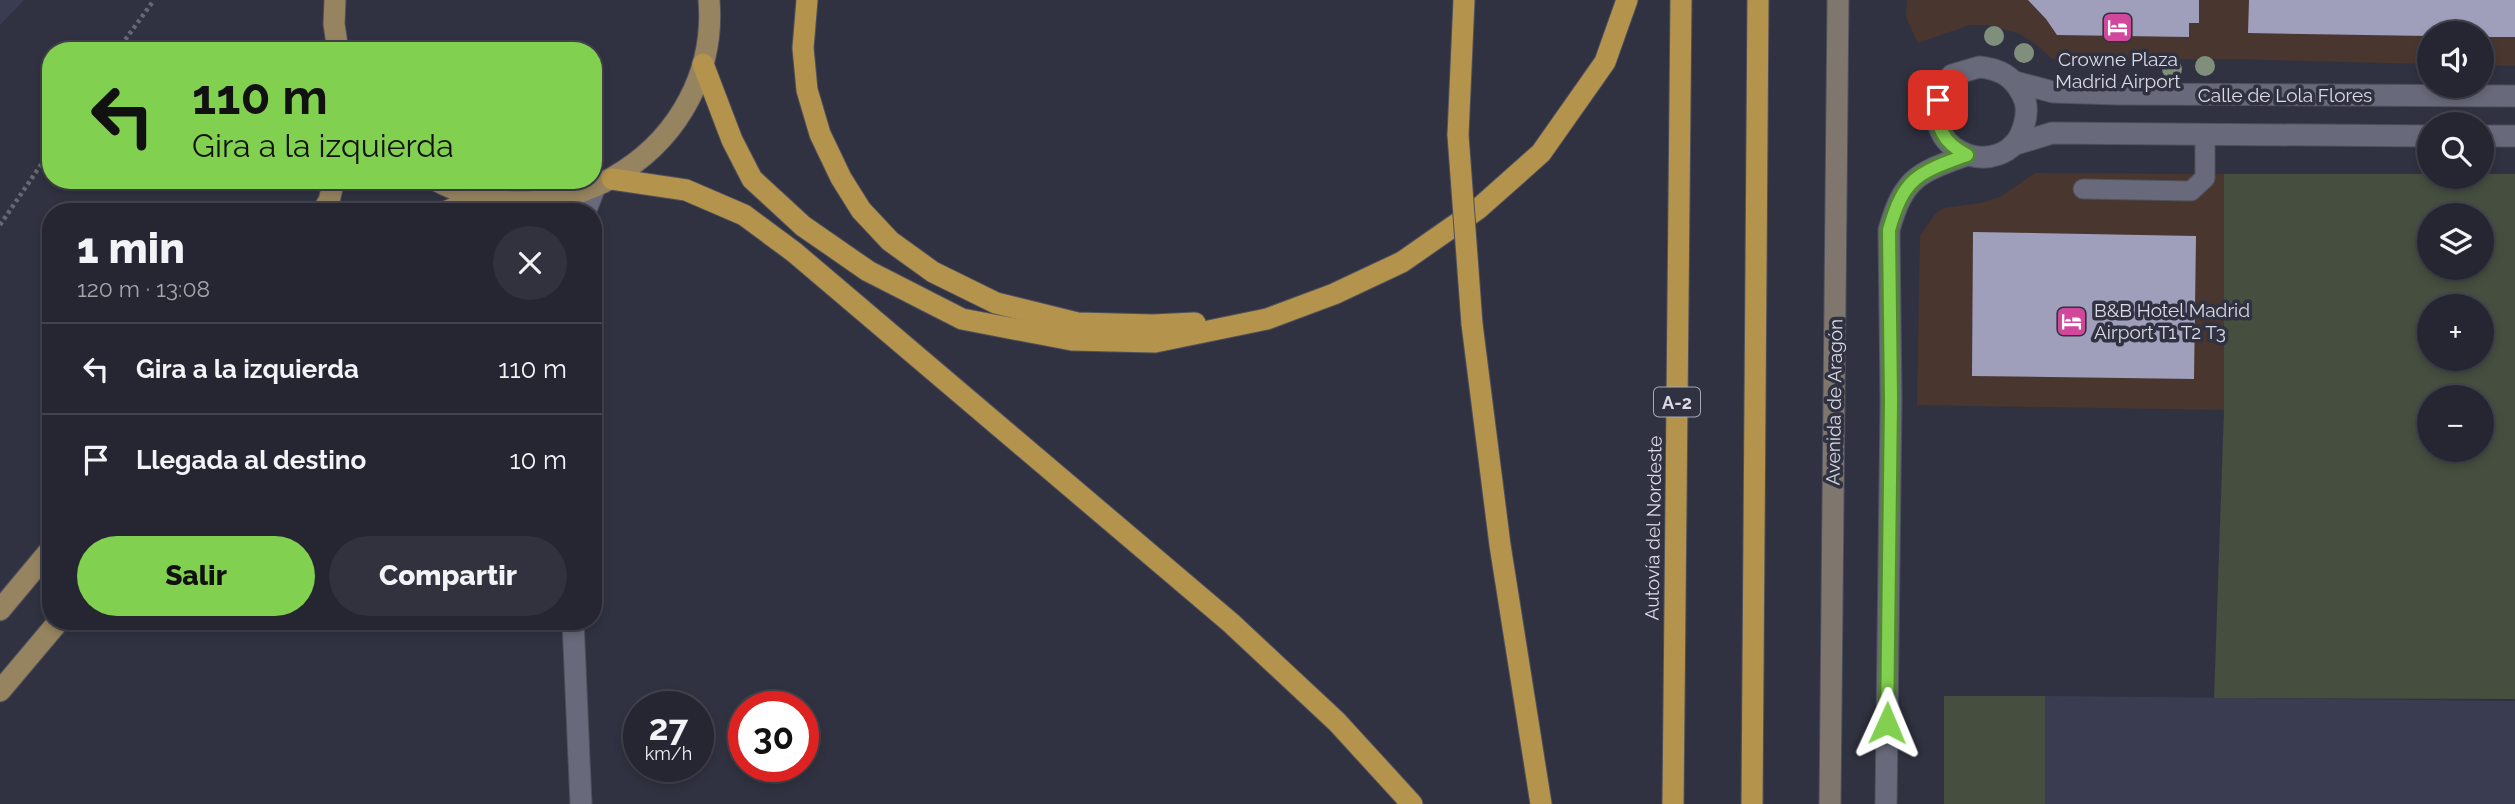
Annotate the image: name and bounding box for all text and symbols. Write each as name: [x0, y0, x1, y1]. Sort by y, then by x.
hotel icon: Crowne Plaza Madrid Airport: [2101, 11, 2135, 45]
map controls: [2417, 21, 2494, 462]
button: sound: [2417, 21, 2494, 98]
place label: Crowne Plaza Madrid Airport: [2055, 48, 2181, 92]
text: 110 m: [192, 68, 328, 125]
icon: left: [77, 70, 168, 161]
pin: [1908, 70, 1968, 130]
icon: arrive: [1919, 81, 1957, 119]
street label: Calle de Lola Flores: [2198, 84, 2372, 106]
button: search: [2417, 112, 2494, 189]
text: Gira a la izquierda: [192, 127, 454, 164]
button: layers: [2417, 203, 2494, 280]
text: 1 min: [77, 224, 185, 273]
button: close: [493, 226, 567, 300]
text: 120 m · 13:08: [77, 275, 210, 302]
button: +: [2417, 294, 2494, 371]
place label: B&B Hotel Madrid Airport T1 T2 T3: [2094, 299, 2250, 343]
hotel icon: B&B Hotel Madrid Airport T1 T2 T3: [2054, 304, 2088, 338]
street label: Avenida de Aragón: [1822, 319, 1846, 485]
icon: left: [77, 350, 115, 388]
text: Gira a la izquierda: [136, 354, 359, 384]
text: 110 m: [498, 354, 567, 384]
button: −: [2417, 385, 2494, 462]
road number: A-2: [1654, 388, 1700, 416]
street label: Autovía del Nordeste: [1640, 435, 1666, 621]
icon: arrive: [77, 441, 115, 479]
text: Llegada al destino: [136, 445, 366, 475]
text: 10 m: [509, 445, 567, 475]
button: Salir: [77, 536, 315, 616]
button: Compartir: [329, 536, 567, 616]
position arrow: [1850, 686, 1924, 760]
speed limit sign: 30: [728, 691, 819, 782]
text: 27: [649, 707, 688, 748]
text: km/h: [645, 743, 692, 764]

